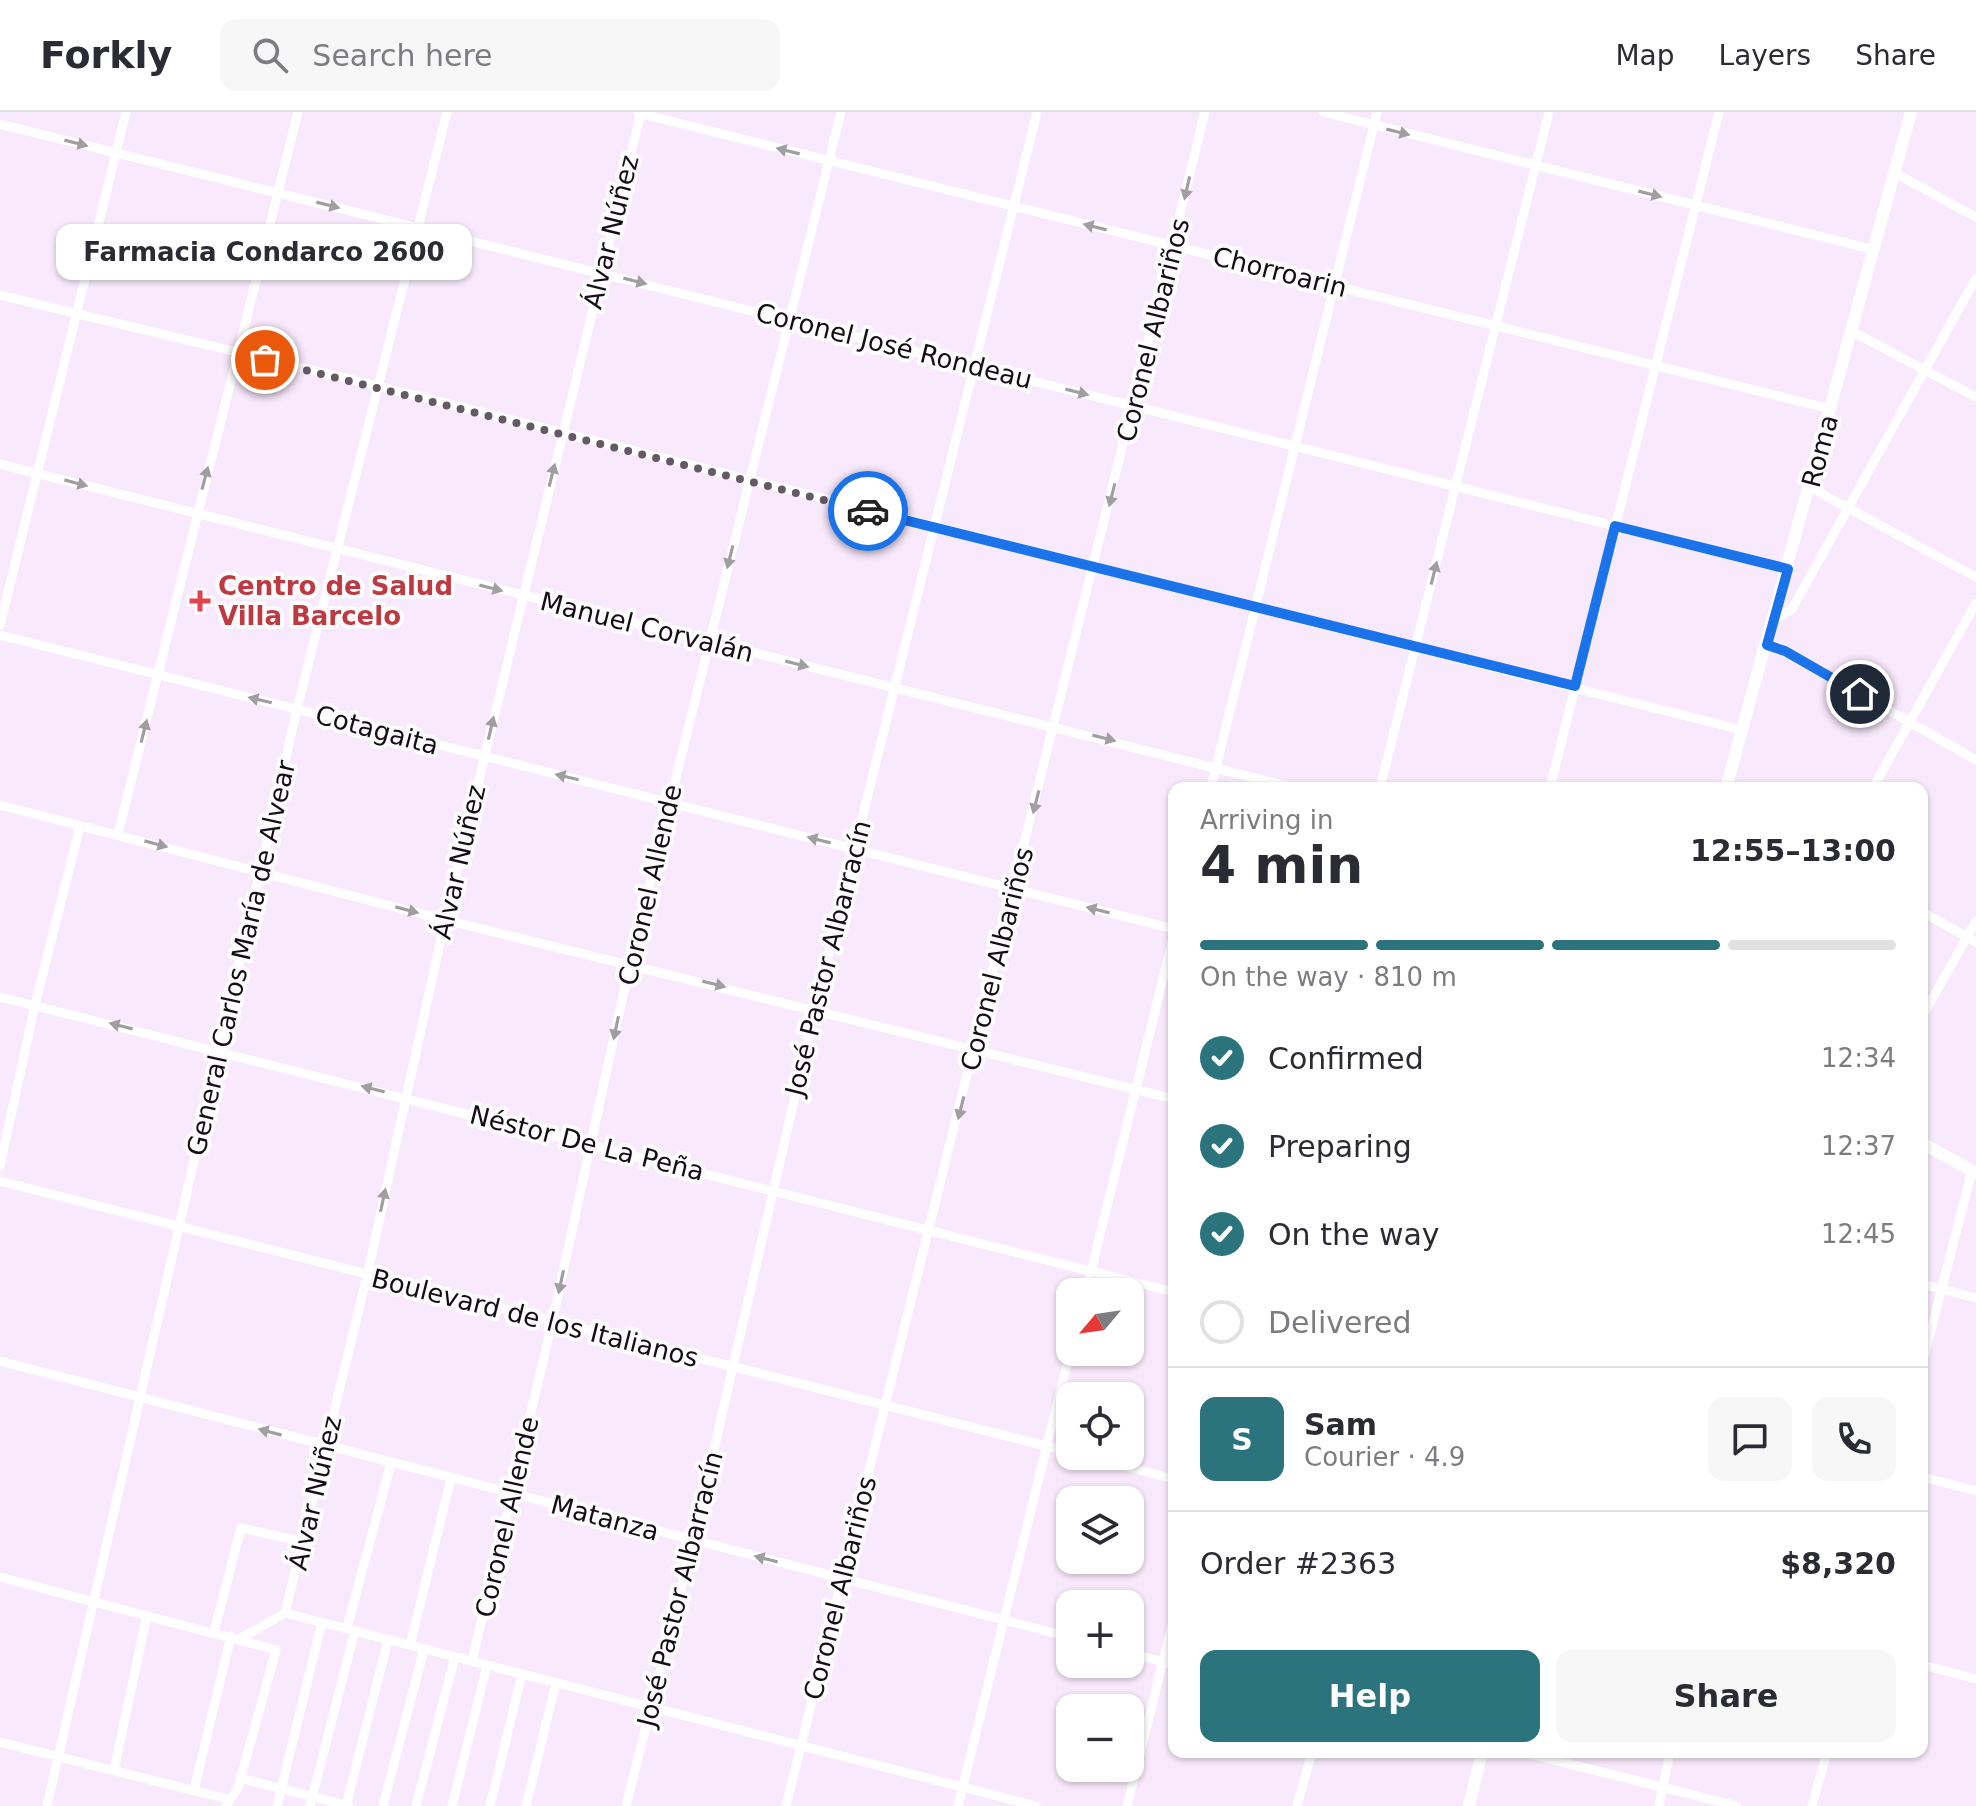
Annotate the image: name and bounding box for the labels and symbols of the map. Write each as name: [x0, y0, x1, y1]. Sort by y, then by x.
one-way arrow: [1386, 126, 1411, 138]
one-way arrow: [63, 137, 88, 149]
one-way arrow: [775, 144, 800, 156]
street label: Álvar Núñez: [576, 152, 645, 312]
one-way arrow: [1181, 176, 1193, 201]
one-way arrow: [1638, 189, 1663, 201]
one-way arrow: [316, 199, 341, 211]
street label: Coronel Albariños: [1111, 215, 1195, 445]
one-way arrow: [1082, 220, 1107, 232]
callout: Farmacia Condarco 2600: [57, 224, 473, 280]
street label: Chorroarin: [1210, 241, 1350, 303]
one-way arrow: [622, 275, 647, 287]
street label: Coronel José Rondeau: [753, 297, 1035, 395]
pin: [231, 326, 299, 394]
one-way arrow: [1065, 386, 1090, 398]
street label: Roma: [1796, 411, 1844, 491]
one-way arrow: [546, 462, 558, 487]
one-way arrow: [199, 466, 211, 491]
courier: [828, 471, 908, 551]
one-way arrow: [63, 477, 88, 489]
one-way arrow: [1105, 482, 1117, 507]
one-way arrow: [723, 545, 735, 570]
one-way arrow: [1428, 561, 1441, 586]
place label: Centro de Salud Villa Barcelo: [218, 571, 453, 631]
one-way arrow: [478, 582, 503, 594]
street label: Manuel Corvalán: [537, 586, 757, 668]
marker: Centro de Salud Villa Barcelo: [189, 590, 211, 612]
one-way arrow: [785, 658, 810, 671]
pin: [1826, 660, 1894, 728]
one-way arrow: [248, 693, 273, 706]
street label: Cotagaita: [312, 699, 442, 761]
one-way arrow: [486, 715, 498, 740]
one-way arrow: [138, 718, 150, 743]
one-way arrow: [1092, 733, 1117, 745]
street label: General Carlos María de Alvear: [181, 757, 301, 1159]
one-way arrow: [554, 771, 579, 783]
street label: Álvar Núñez: [426, 782, 491, 942]
street label: Coronel Allende: [612, 782, 688, 988]
one-way arrow: [1030, 789, 1042, 814]
street label: José Pastor Albarracín: [779, 817, 877, 1101]
one-way arrow: [806, 833, 831, 845]
one-way arrow: [143, 838, 168, 850]
street label: Coronel Albariños: [955, 844, 1039, 1074]
one-way arrow: [395, 904, 419, 917]
one-way arrow: [1086, 904, 1111, 916]
one-way arrow: [702, 978, 727, 990]
one-way arrow: [609, 1015, 622, 1040]
one-way arrow: [108, 1019, 133, 1032]
one-way arrow: [360, 1082, 385, 1094]
one-way arrow: [954, 1096, 966, 1121]
street label: Néstor De La Peña: [467, 1099, 707, 1187]
one-way arrow: [378, 1187, 390, 1212]
street label: Boulevard de los Italianos: [369, 1263, 701, 1373]
one-way arrow: [554, 1269, 567, 1294]
north arrow: [1056, 1278, 1144, 1366]
street label: Álvar Núñez: [282, 1413, 347, 1573]
street label: Coronel Allende: [469, 1414, 545, 1620]
one-way arrow: [258, 1425, 283, 1437]
street label: José Pastor Albarracín: [631, 1448, 729, 1732]
street label: Coronel Albariños: [798, 1473, 882, 1703]
street label: Matanza: [548, 1489, 662, 1547]
one-way arrow: [754, 1553, 779, 1565]

